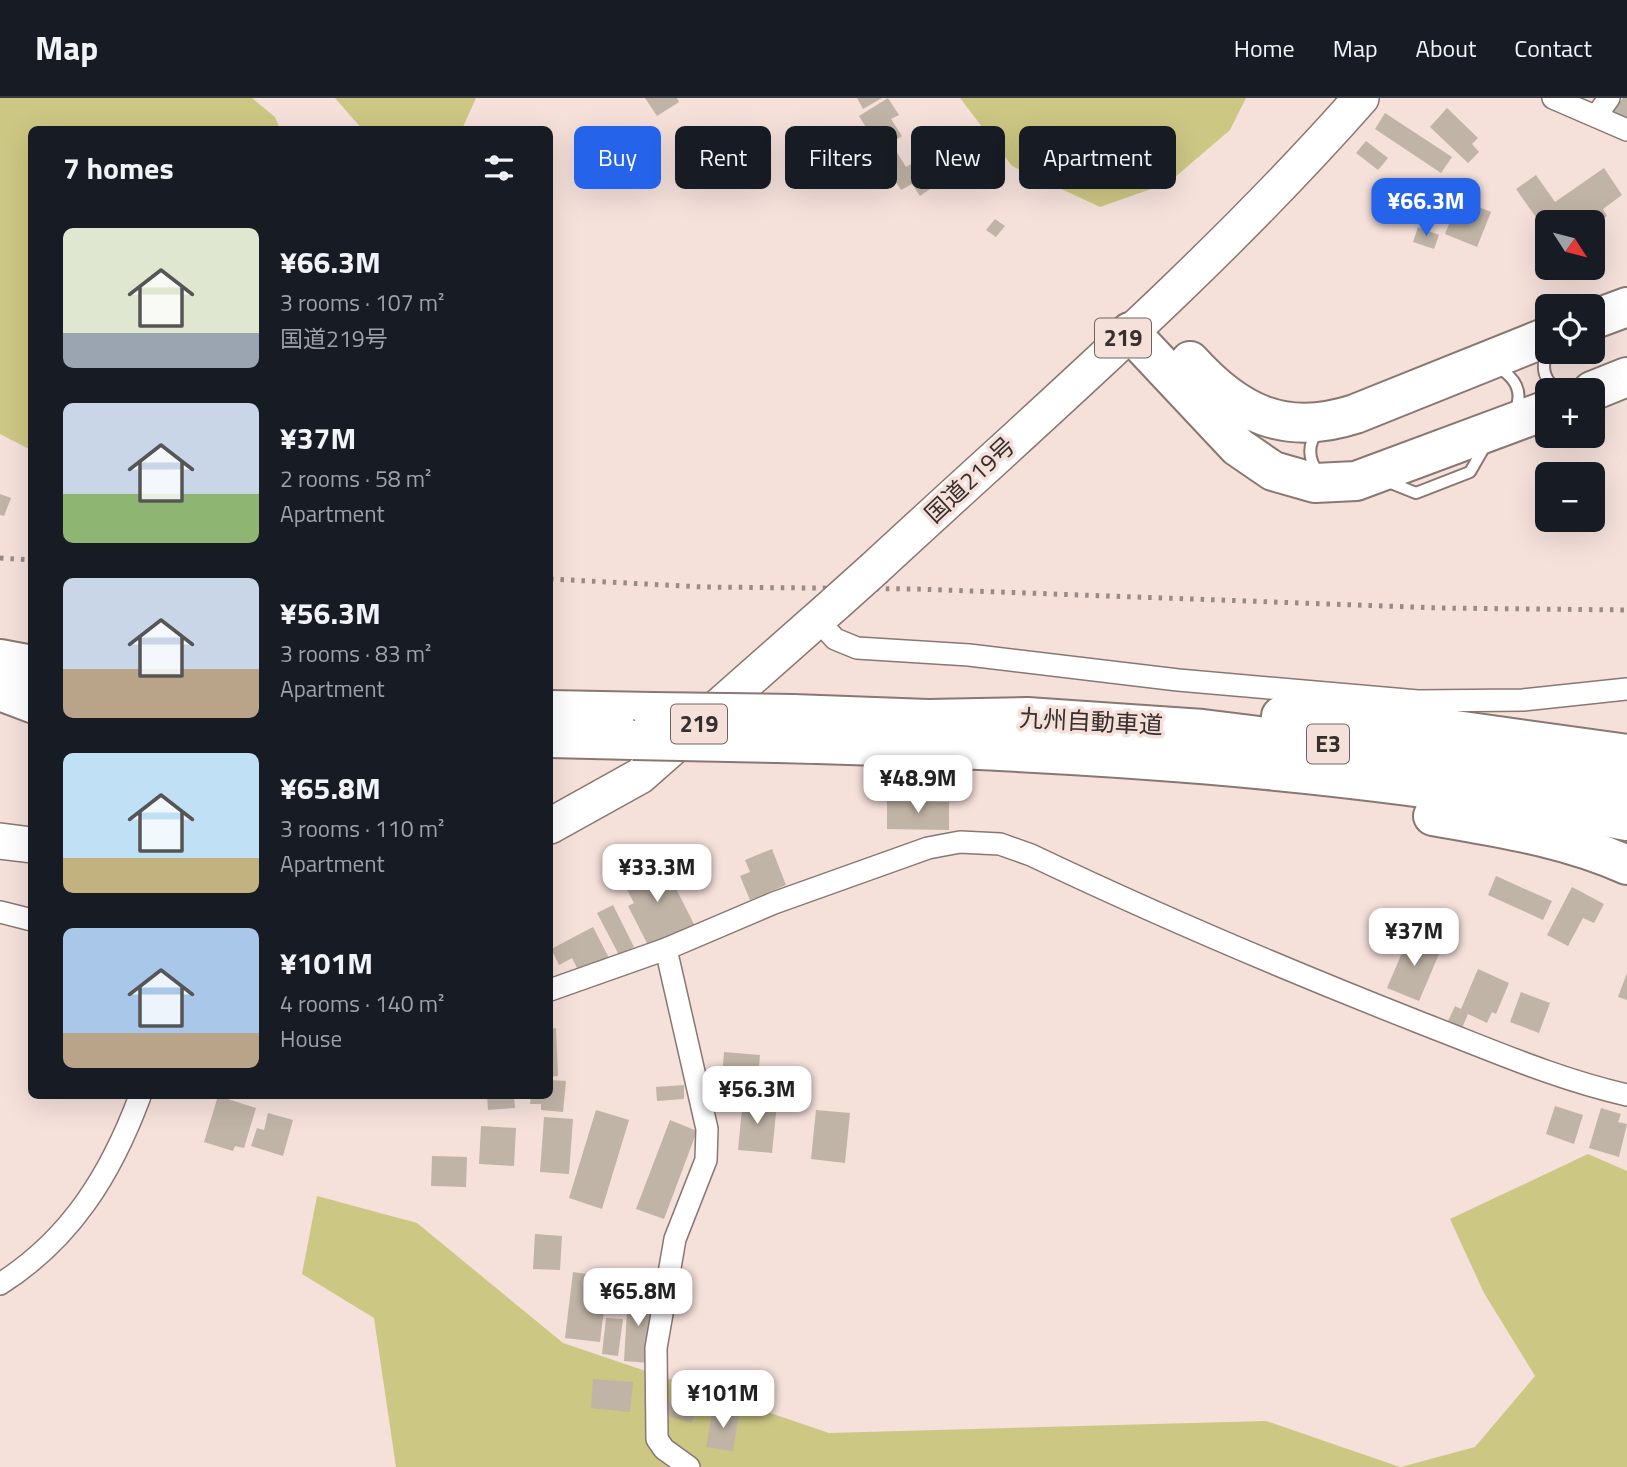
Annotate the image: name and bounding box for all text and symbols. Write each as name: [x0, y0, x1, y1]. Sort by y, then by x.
text: Map: [35, 23, 98, 73]
text: Home: [1234, 30, 1295, 66]
text: Map: [1333, 30, 1378, 66]
text: About: [1416, 30, 1476, 66]
text: Contact: [1514, 30, 1592, 66]
chip: Buy: [574, 126, 661, 189]
chip: Rent: [675, 126, 771, 189]
chip: Filters: [785, 126, 897, 189]
chip: New: [911, 126, 1005, 189]
chip: Apartment: [1019, 126, 1176, 189]
text: 7 homes: [63, 145, 174, 191]
icon: filters: [480, 149, 518, 187]
pin: ¥66.3M: [1369, 178, 1483, 238]
text: ¥66.3M: [1387, 183, 1465, 218]
north arrow: [1535, 210, 1605, 280]
map controls: [1535, 210, 1605, 532]
text: ¥66.3M: [280, 239, 381, 285]
icon: home: [119, 256, 203, 340]
text: 3 rooms · 107 m²: [280, 285, 444, 320]
button: locate: [1535, 294, 1605, 364]
road number: 219: [1095, 318, 1151, 358]
text: 国道219号: [280, 321, 388, 356]
button: +: [1535, 378, 1605, 448]
text: ¥37M: [280, 415, 356, 461]
street label: 国道219号: [916, 428, 1023, 531]
icon: home: [119, 431, 203, 515]
text: 2 rooms · 58 m²: [280, 461, 431, 496]
button: −: [1535, 462, 1605, 532]
text: Apartment: [280, 496, 385, 531]
text: ¥56.3M: [280, 590, 381, 636]
icon: home: [119, 606, 203, 690]
text: 3 rooms · 83 m²: [280, 636, 431, 671]
text: Apartment: [280, 671, 385, 706]
street label: 九州自動車道: [1018, 699, 1164, 743]
road number: 219: [671, 704, 727, 744]
road number: E3: [1307, 724, 1349, 764]
pin: ¥48.9M: [861, 756, 975, 815]
text: ¥48.9M: [879, 760, 957, 795]
text: ¥65.8M: [280, 765, 381, 811]
icon: home: [119, 781, 203, 865]
text: 3 rooms · 110 m²: [280, 811, 444, 846]
pin: ¥33.3M: [600, 844, 714, 904]
text: Apartment: [280, 846, 385, 881]
text: ¥33.3M: [618, 849, 696, 884]
pin: ¥37M: [1373, 908, 1455, 968]
text: ¥37M: [1385, 913, 1443, 948]
text: ¥101M: [280, 940, 373, 986]
icon: home: [119, 956, 203, 1040]
text: 4 rooms · 140 m²: [280, 986, 444, 1021]
text: House: [280, 1021, 342, 1056]
pin: ¥56.3M: [700, 1066, 814, 1126]
text: ¥56.3M: [718, 1071, 796, 1106]
pin: ¥65.8M: [581, 1268, 695, 1328]
text: ¥65.8M: [599, 1273, 677, 1308]
pin: ¥101M: [674, 1370, 772, 1430]
text: ¥101M: [687, 1375, 759, 1410]

